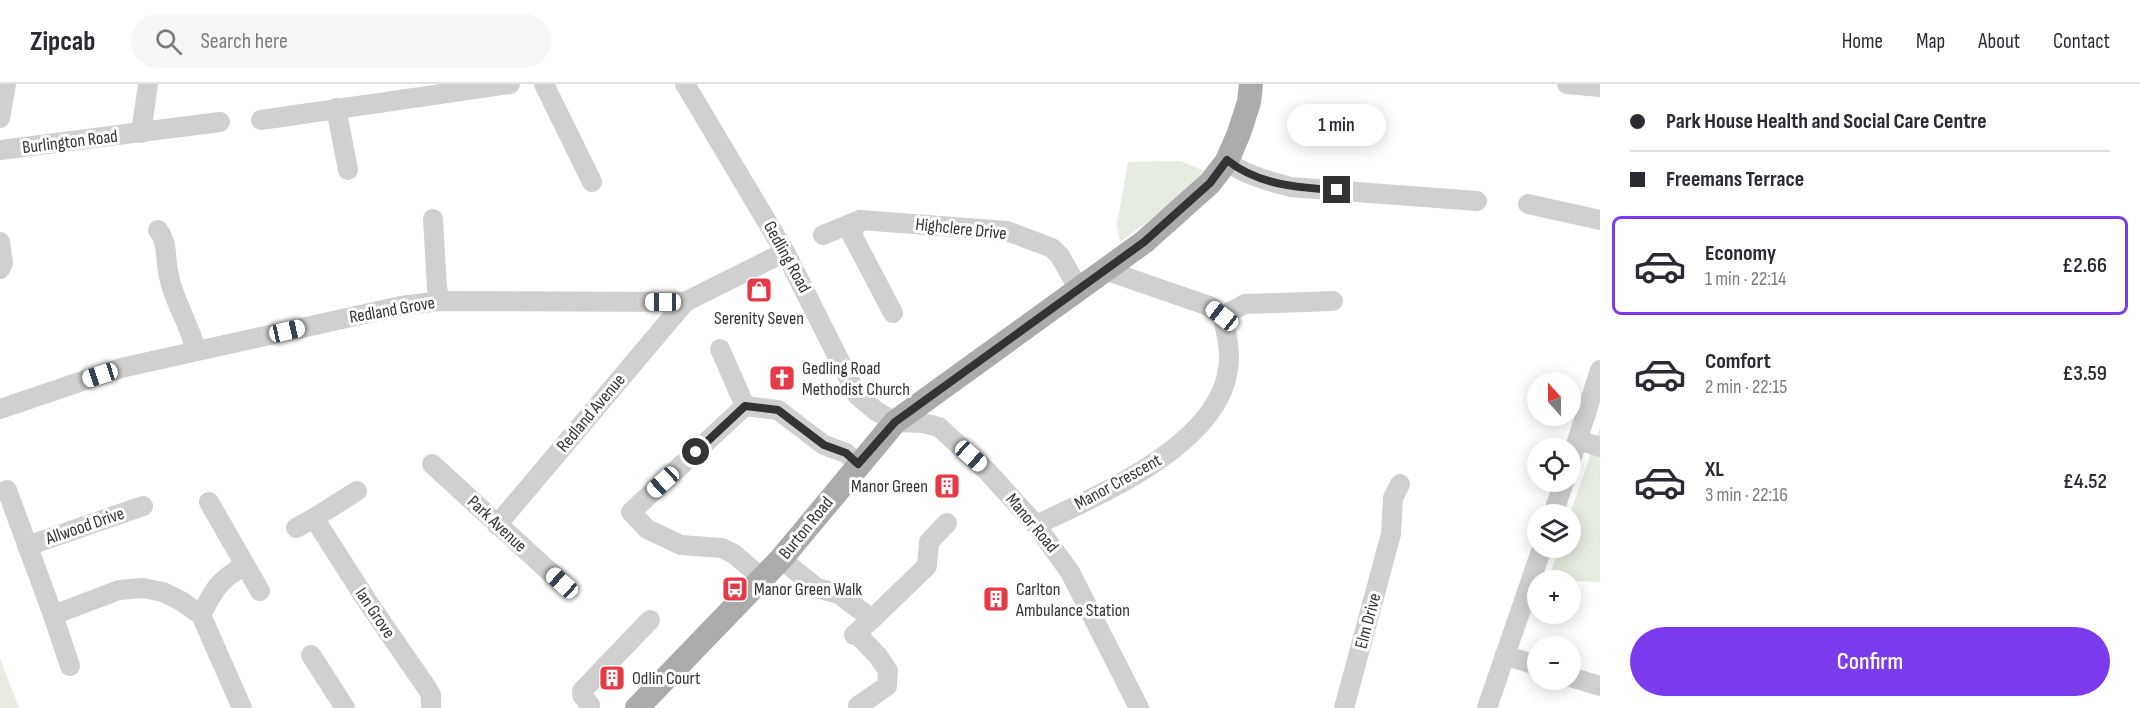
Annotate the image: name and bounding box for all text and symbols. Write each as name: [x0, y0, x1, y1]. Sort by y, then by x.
search box: [131, 14, 551, 68]
text: Zipcab: [30, 25, 95, 58]
icon: search: [152, 25, 185, 58]
text: Search here: [200, 28, 288, 55]
text: Home: [1842, 29, 1883, 54]
text: Map: [1916, 29, 1945, 54]
text: About: [1978, 29, 2020, 54]
text: Contact: [2053, 29, 2110, 54]
callout: 1 min: [1288, 103, 1386, 145]
text: Park House Health and Social Care Centre: [1666, 108, 1987, 135]
text: 1 min: [1318, 113, 1355, 137]
street label: Burlington Road: [21, 126, 119, 158]
text: Freemans Terrace: [1666, 166, 1804, 193]
route end: [1323, 176, 1350, 203]
street label: Highclere Drive: [914, 214, 1008, 244]
street label: Gedling Road: [759, 218, 815, 296]
icon: car: [1633, 239, 1687, 293]
text: Economy: [1705, 240, 1776, 267]
text: £2.66: [2062, 252, 2107, 279]
text: 1 min · 22:14: [1705, 267, 1786, 291]
shop icon: Serenity Seven: [744, 275, 774, 305]
street label: Redland Grove: [348, 292, 436, 328]
car: [645, 293, 681, 311]
car: [1202, 298, 1242, 334]
place label: Serenity Seven: [714, 308, 804, 329]
car: [267, 318, 307, 344]
icon: car: [1633, 347, 1687, 401]
text: Comfort: [1705, 348, 1771, 375]
place label: Gedling Road Methodist Church: [802, 358, 910, 400]
text: £3.59: [2062, 360, 2107, 387]
car: [80, 361, 120, 389]
church icon: Gedling Road Methodist Church: [767, 363, 797, 393]
street label: Redland Avenue: [552, 370, 630, 456]
north arrow: [1527, 372, 1581, 426]
map controls: [1527, 372, 1581, 690]
text: 2 min · 22:15: [1705, 375, 1787, 399]
car: [952, 437, 990, 475]
route start: [682, 438, 709, 465]
button: locate: [1527, 438, 1581, 492]
street label: Manor Crescent: [1071, 449, 1165, 514]
icon: car: [1633, 455, 1687, 509]
text: XL: [1705, 456, 1724, 483]
car: [644, 463, 682, 501]
text: £4.52: [2063, 468, 2107, 495]
building icon: Manor Green: [932, 471, 962, 501]
place label: Manor Green: [851, 476, 928, 497]
text: 3 min · 22:16: [1705, 483, 1788, 507]
street label: Manor Road: [1001, 489, 1063, 557]
street label: Park Avenue: [463, 491, 531, 557]
street label: Burton Road: [774, 493, 838, 563]
street label: Allwood Drive: [42, 503, 127, 550]
button: layers: [1527, 504, 1581, 558]
car: [543, 564, 581, 602]
button: +: [1527, 570, 1581, 624]
bus stop icon: Manor Green Walk: [720, 574, 750, 604]
place label: Manor Green Walk: [754, 579, 862, 600]
place label: Carlton Ambulance Station: [1015, 579, 1130, 621]
street label: Ian Grove: [351, 584, 399, 642]
building icon: Carlton Ambulance Station: [981, 584, 1011, 614]
street label: Elm Drive: [1351, 591, 1385, 651]
button: Confirm: [1630, 627, 2110, 696]
button: −: [1527, 636, 1581, 690]
building icon: Odlin Court: [597, 663, 627, 693]
place label: Odlin Court: [632, 668, 701, 689]

